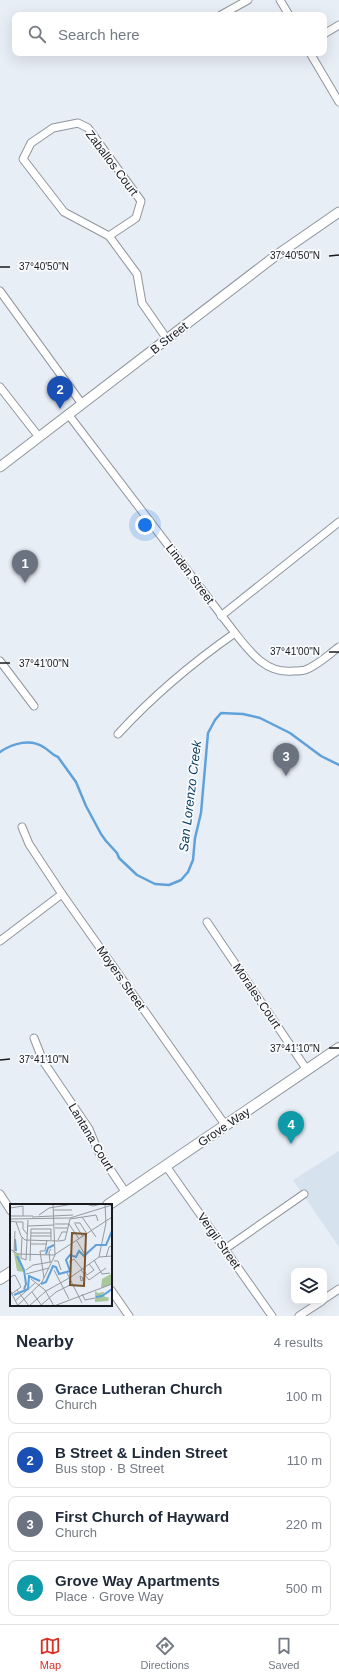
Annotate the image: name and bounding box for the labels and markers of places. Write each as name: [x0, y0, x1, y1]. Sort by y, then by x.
pin: 2: [47, 376, 73, 409]
pin: 1: [12, 550, 38, 583]
pin: 3: [273, 743, 299, 776]
pin: 4: [278, 1111, 304, 1144]

